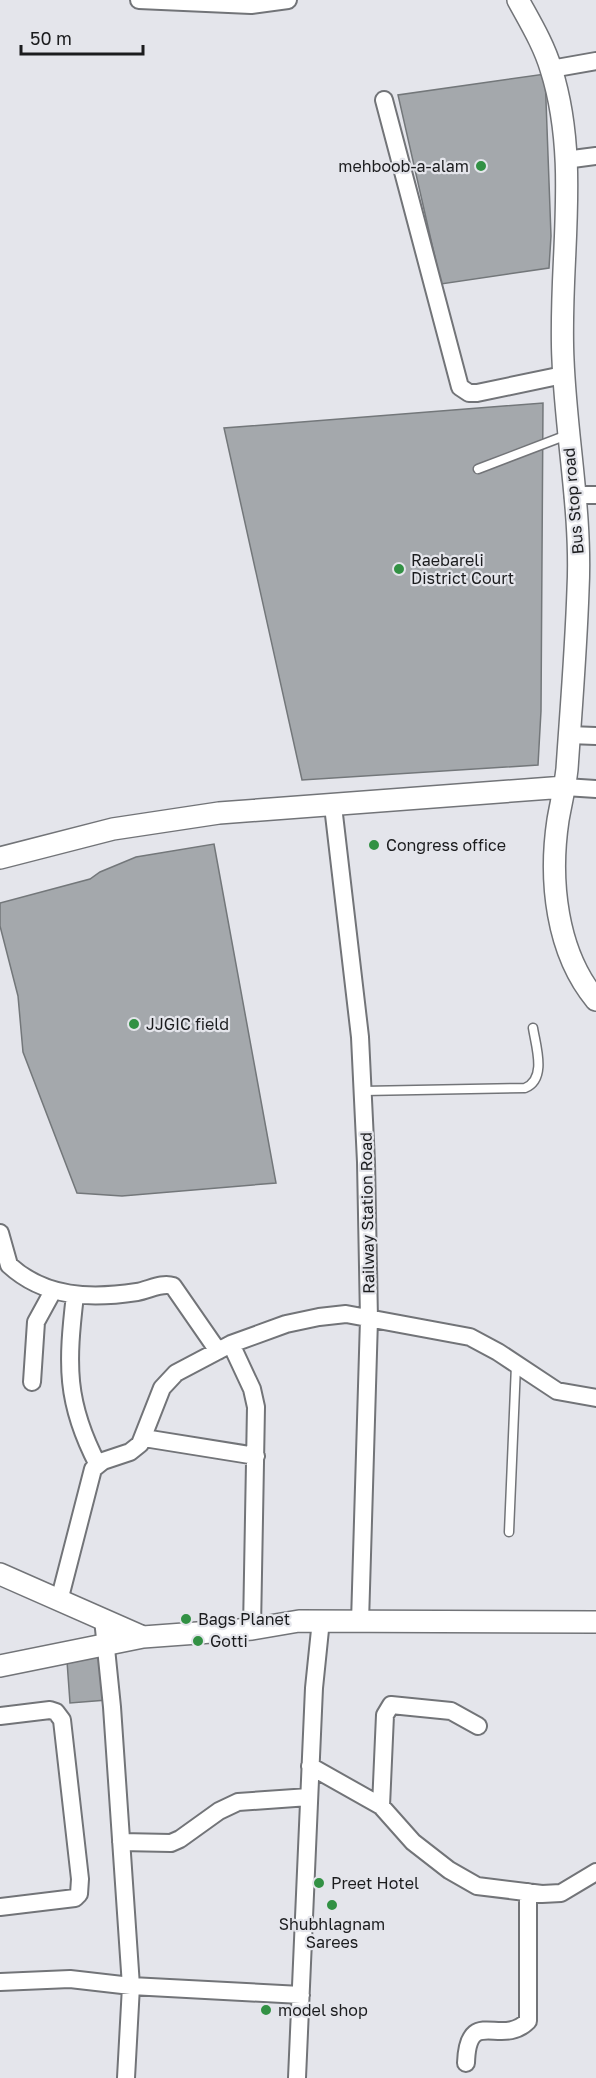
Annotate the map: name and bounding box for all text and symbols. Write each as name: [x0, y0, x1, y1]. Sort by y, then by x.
scale bar: [21, 18, 142, 56]
text: 50 m: [30, 27, 72, 49]
place label: mehboob-a-alam: [338, 156, 469, 176]
marker: mehboob-a-alam: [474, 159, 488, 173]
street label: Bus Stop road: [558, 447, 588, 555]
place label: Raebareli District Court: [411, 550, 514, 588]
marker: Raebareli District Court: [392, 562, 406, 576]
place label: Congress office: [386, 835, 506, 855]
marker: Congress office: [367, 838, 381, 852]
place label: JJGIC field: [146, 1014, 229, 1034]
marker: JJGIC field: [127, 1017, 141, 1031]
street label: Railway Station Road: [356, 1132, 378, 1294]
place label: Bags Planet: [198, 1609, 290, 1629]
marker: Bags Planet: [179, 1612, 193, 1626]
place label: Gotti: [210, 1631, 248, 1651]
marker: Gotti: [191, 1634, 205, 1648]
place label: Preet Hotel: [331, 1873, 419, 1893]
marker: Preet Hotel: [312, 1876, 326, 1890]
marker: Shubhlagnam Sarees: [325, 1898, 339, 1912]
place label: Shubhlagnam Sarees: [279, 1914, 385, 1952]
place label: model shop: [278, 2000, 368, 2020]
marker: model shop: [259, 2003, 273, 2017]

